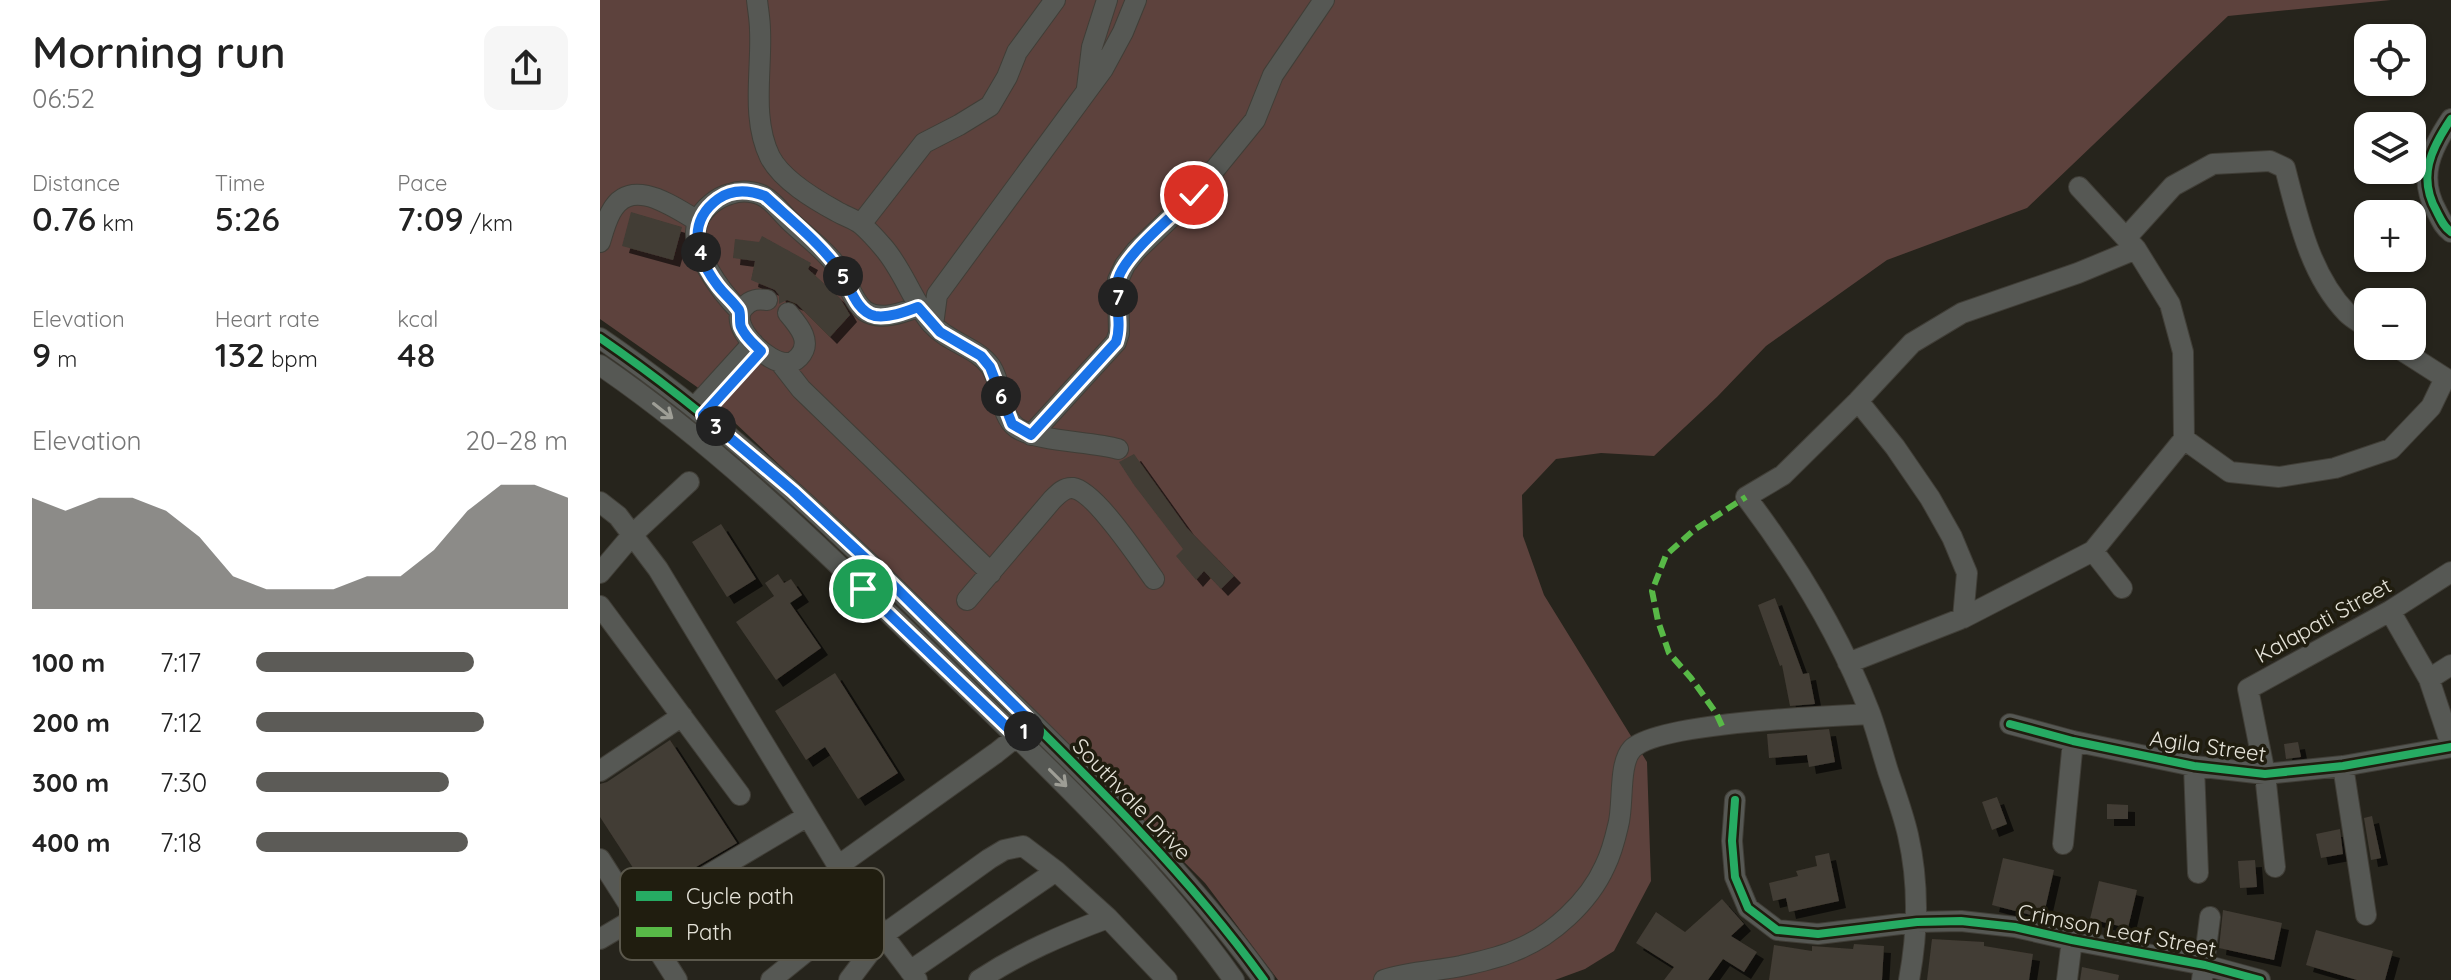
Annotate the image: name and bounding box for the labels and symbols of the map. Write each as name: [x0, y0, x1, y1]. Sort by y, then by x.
pin: [1160, 161, 1228, 229]
pin: 4: [681, 232, 721, 272]
pin: 5: [823, 256, 863, 296]
pin: 7: [1098, 277, 1138, 317]
pin: 6: [981, 376, 1021, 416]
one-way arrow: [652, 402, 673, 419]
pin: 3: [696, 406, 736, 446]
pin: [829, 555, 897, 623]
street label: Kalapati Street: [2250, 571, 2396, 669]
pin: 1: [1004, 711, 1044, 751]
street label: Agila Street: [2148, 724, 2268, 768]
street label: Southvale Drive: [1067, 732, 1197, 866]
one-way arrow: [1048, 769, 1068, 788]
legend: [620, 868, 884, 960]
text: Cycle path: [686, 882, 794, 910]
street label: Crimson Leaf Street: [2015, 897, 2219, 963]
text: Path: [686, 918, 732, 946]

